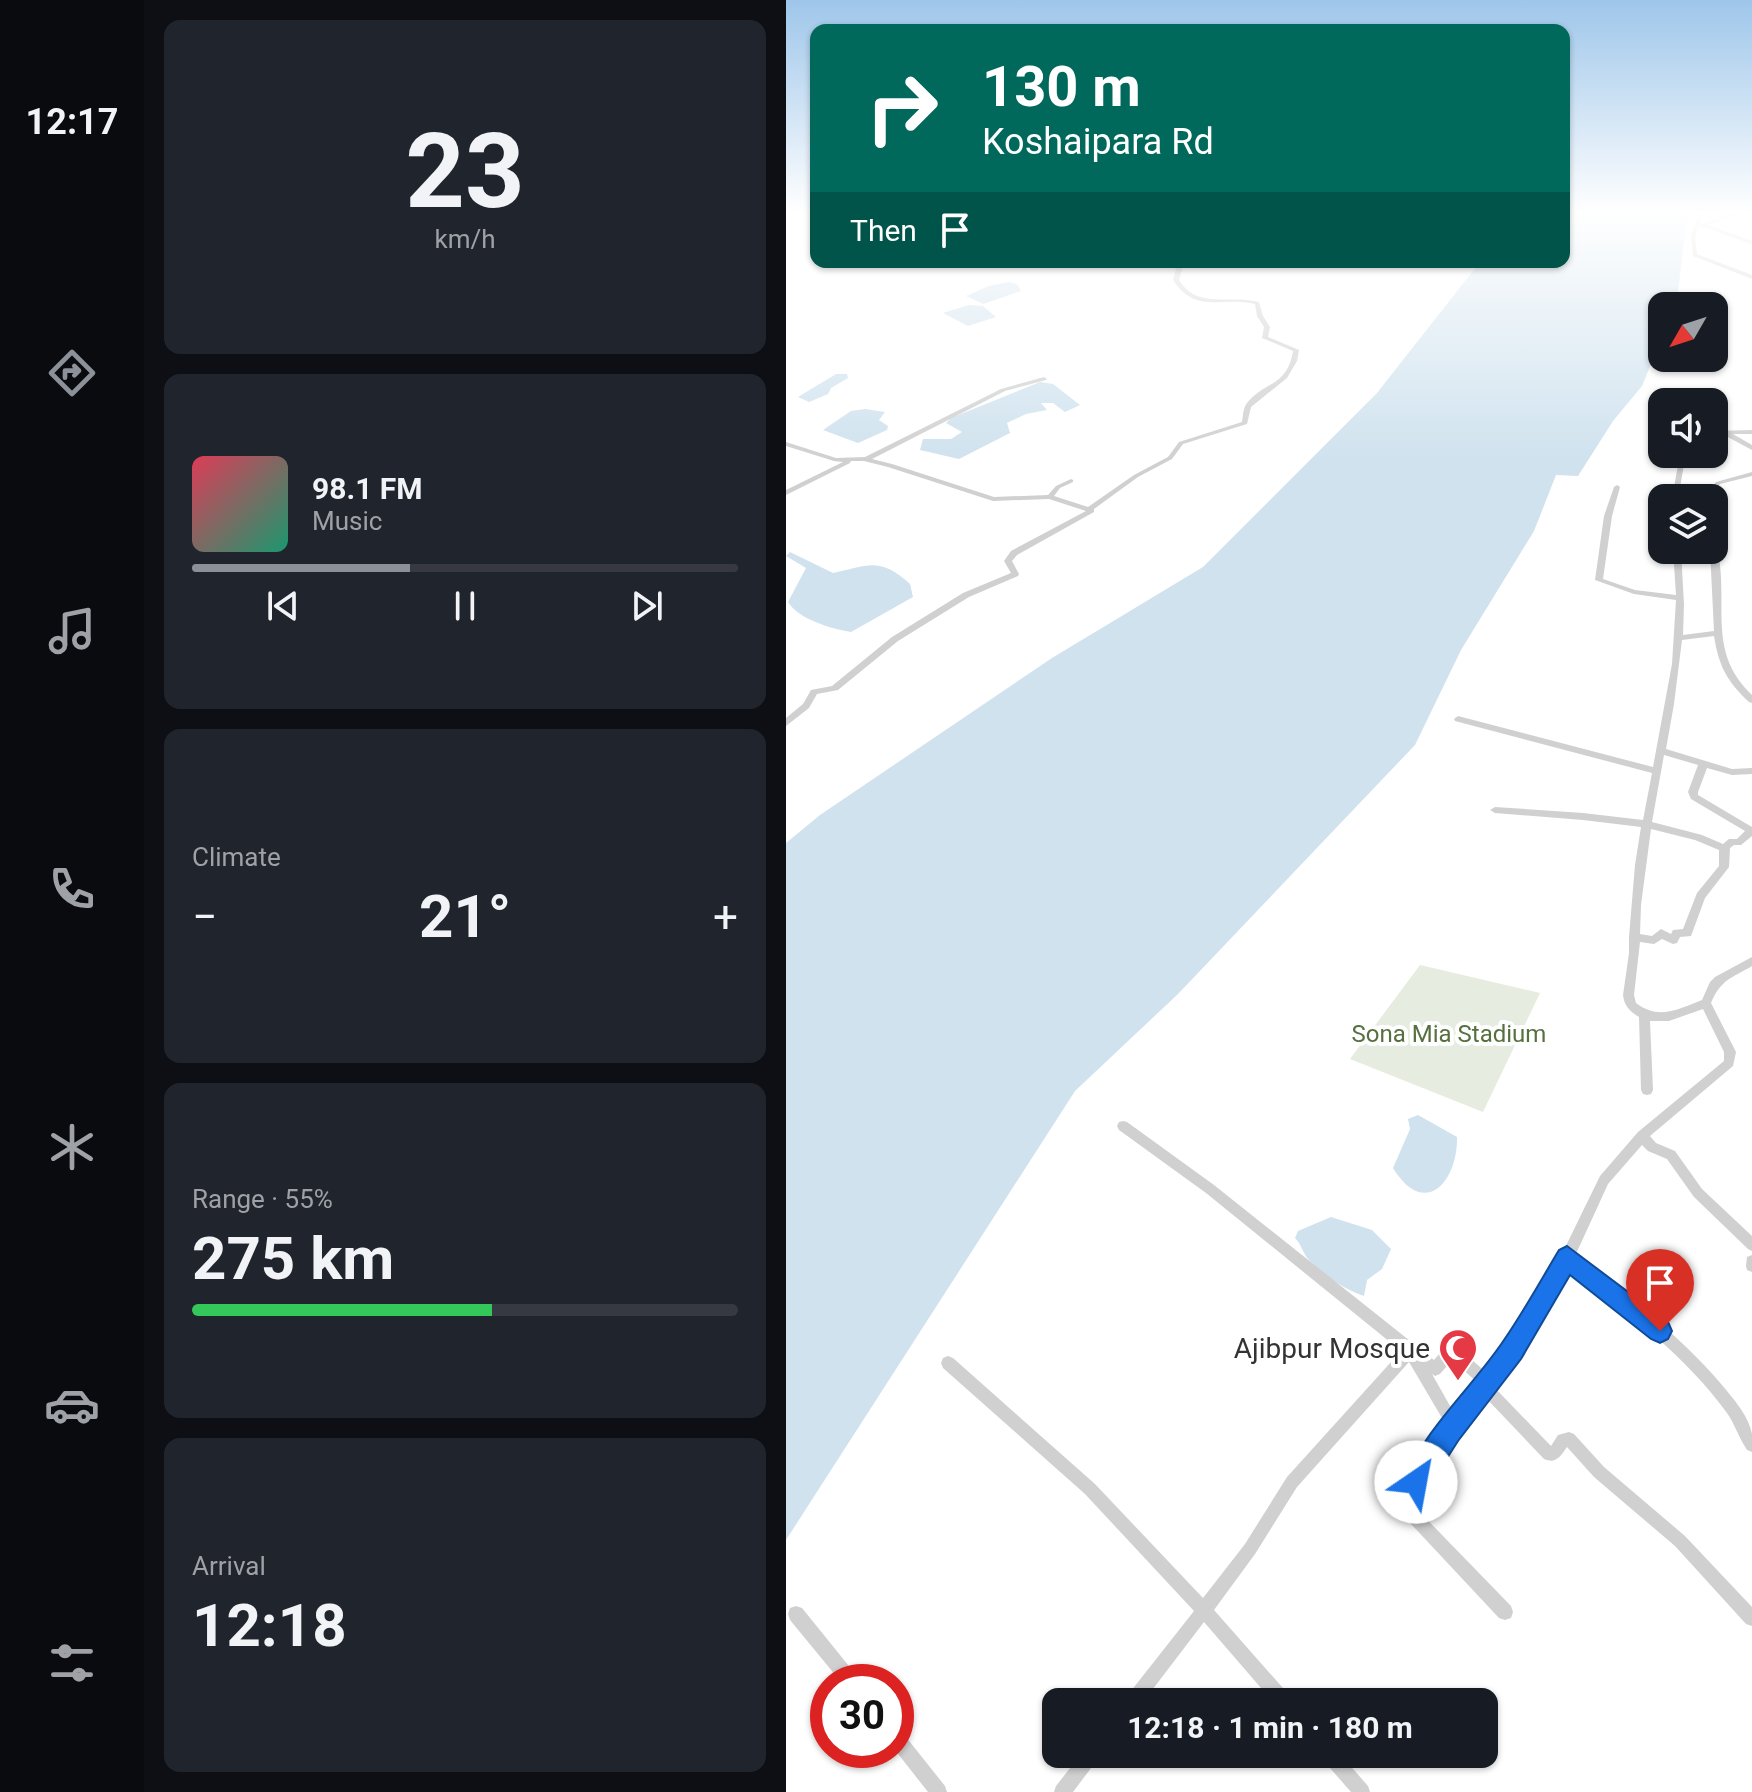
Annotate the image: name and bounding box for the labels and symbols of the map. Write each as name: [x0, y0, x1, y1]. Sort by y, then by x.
north arrow: [1648, 292, 1728, 372]
park label: Sona Mia Stadium: [1352, 1020, 1546, 1048]
pin: [1626, 1249, 1694, 1331]
mosque icon: Ajibpur Mosque: [1437, 1327, 1479, 1382]
place label: Ajibpur Mosque: [1234, 1332, 1430, 1365]
position arrow: [1374, 1440, 1458, 1524]
speed limit sign: 30: [810, 1664, 914, 1768]

